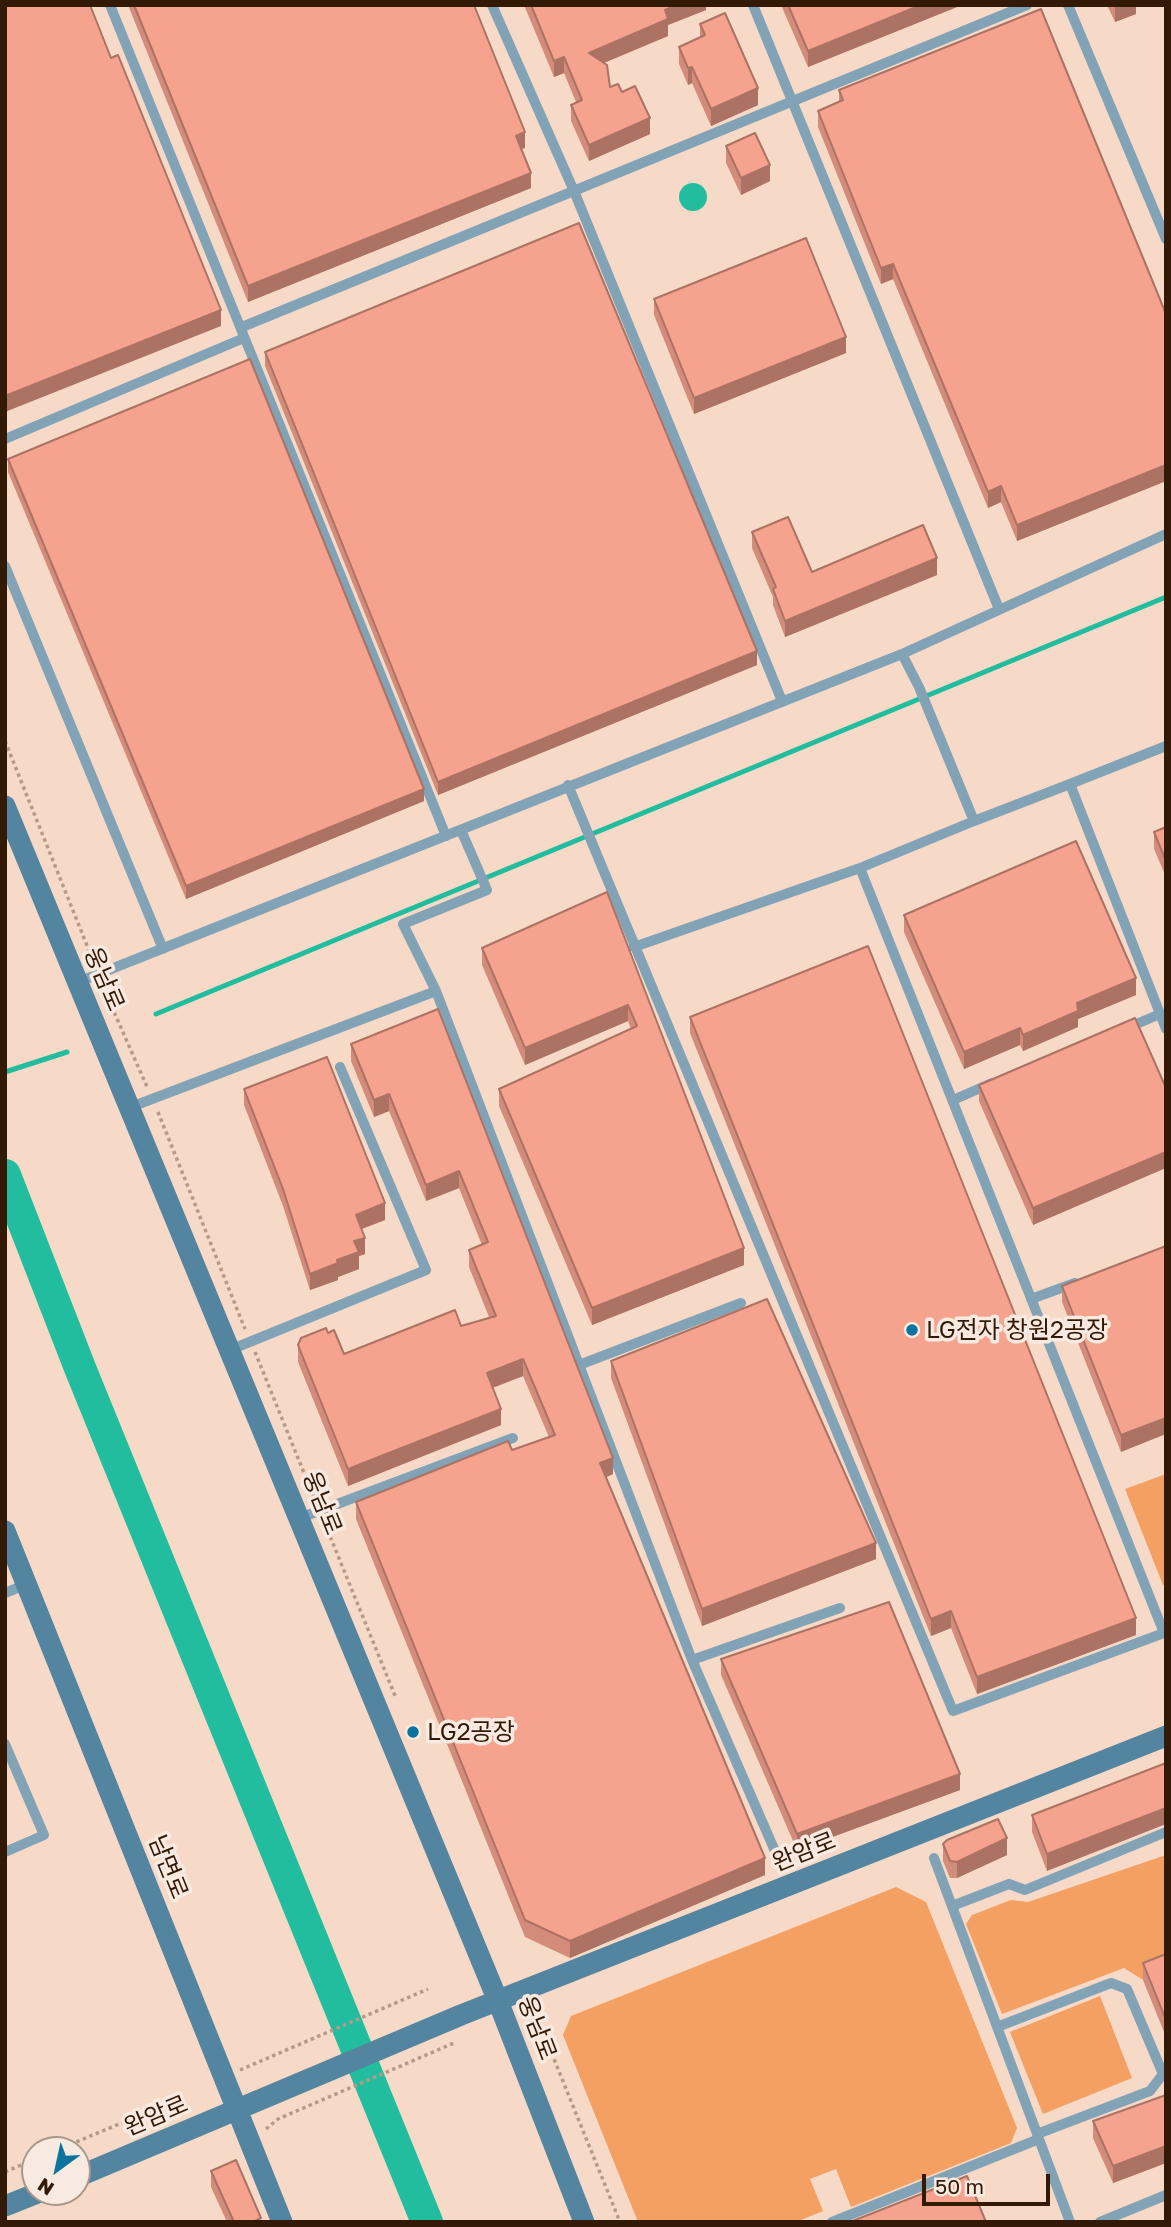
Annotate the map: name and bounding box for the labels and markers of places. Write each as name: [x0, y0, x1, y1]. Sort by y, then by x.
place label: LG전자 창원2공장: [926, 1316, 1108, 1344]
marker: LG전자 창원2공장: [904, 1322, 920, 1338]
place label: LG2공장: [427, 1718, 515, 1746]
marker: LG2공장: [405, 1724, 421, 1740]

